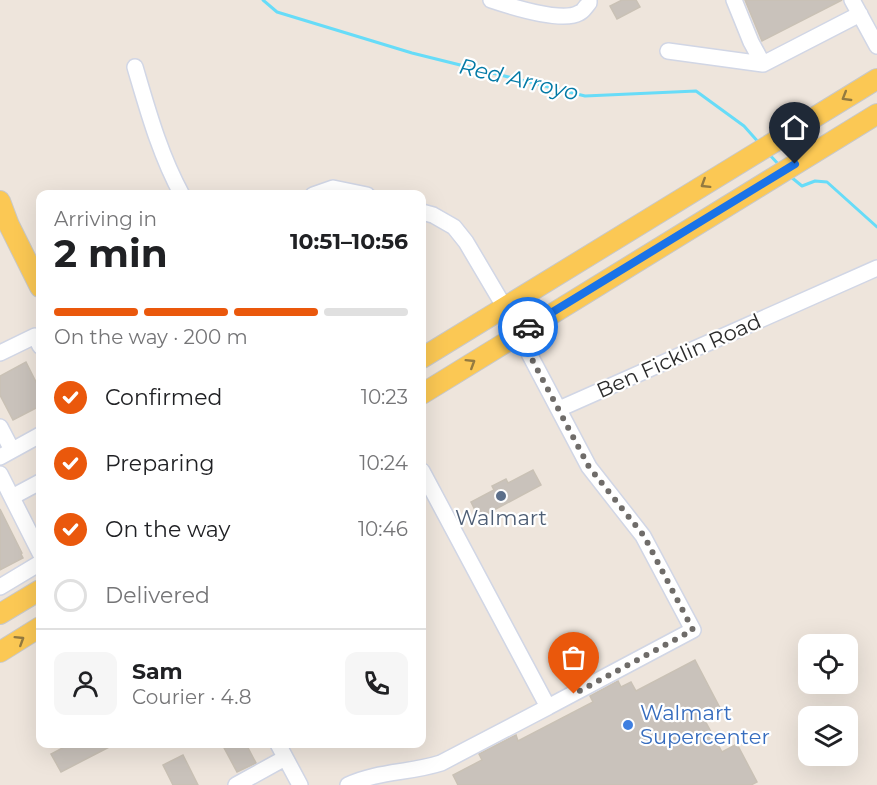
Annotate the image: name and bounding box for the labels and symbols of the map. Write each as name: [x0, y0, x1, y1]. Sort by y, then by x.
water label: Red Arroyo: [457, 53, 581, 106]
one-way arrow: [842, 90, 852, 102]
pin: [769, 102, 820, 164]
one-way arrow: [701, 177, 711, 189]
courier: [498, 297, 558, 357]
street label: Ben Ficklin Road: [593, 308, 765, 403]
one-way arrow: [464, 359, 475, 370]
marker: Walmart: [494, 489, 508, 503]
place label: Walmart: [455, 505, 547, 530]
pin: [548, 632, 599, 694]
one-way arrow: [14, 635, 24, 647]
place label: Walmart Supercenter: [640, 700, 770, 749]
marker: Walmart Supercenter: [621, 718, 635, 732]

